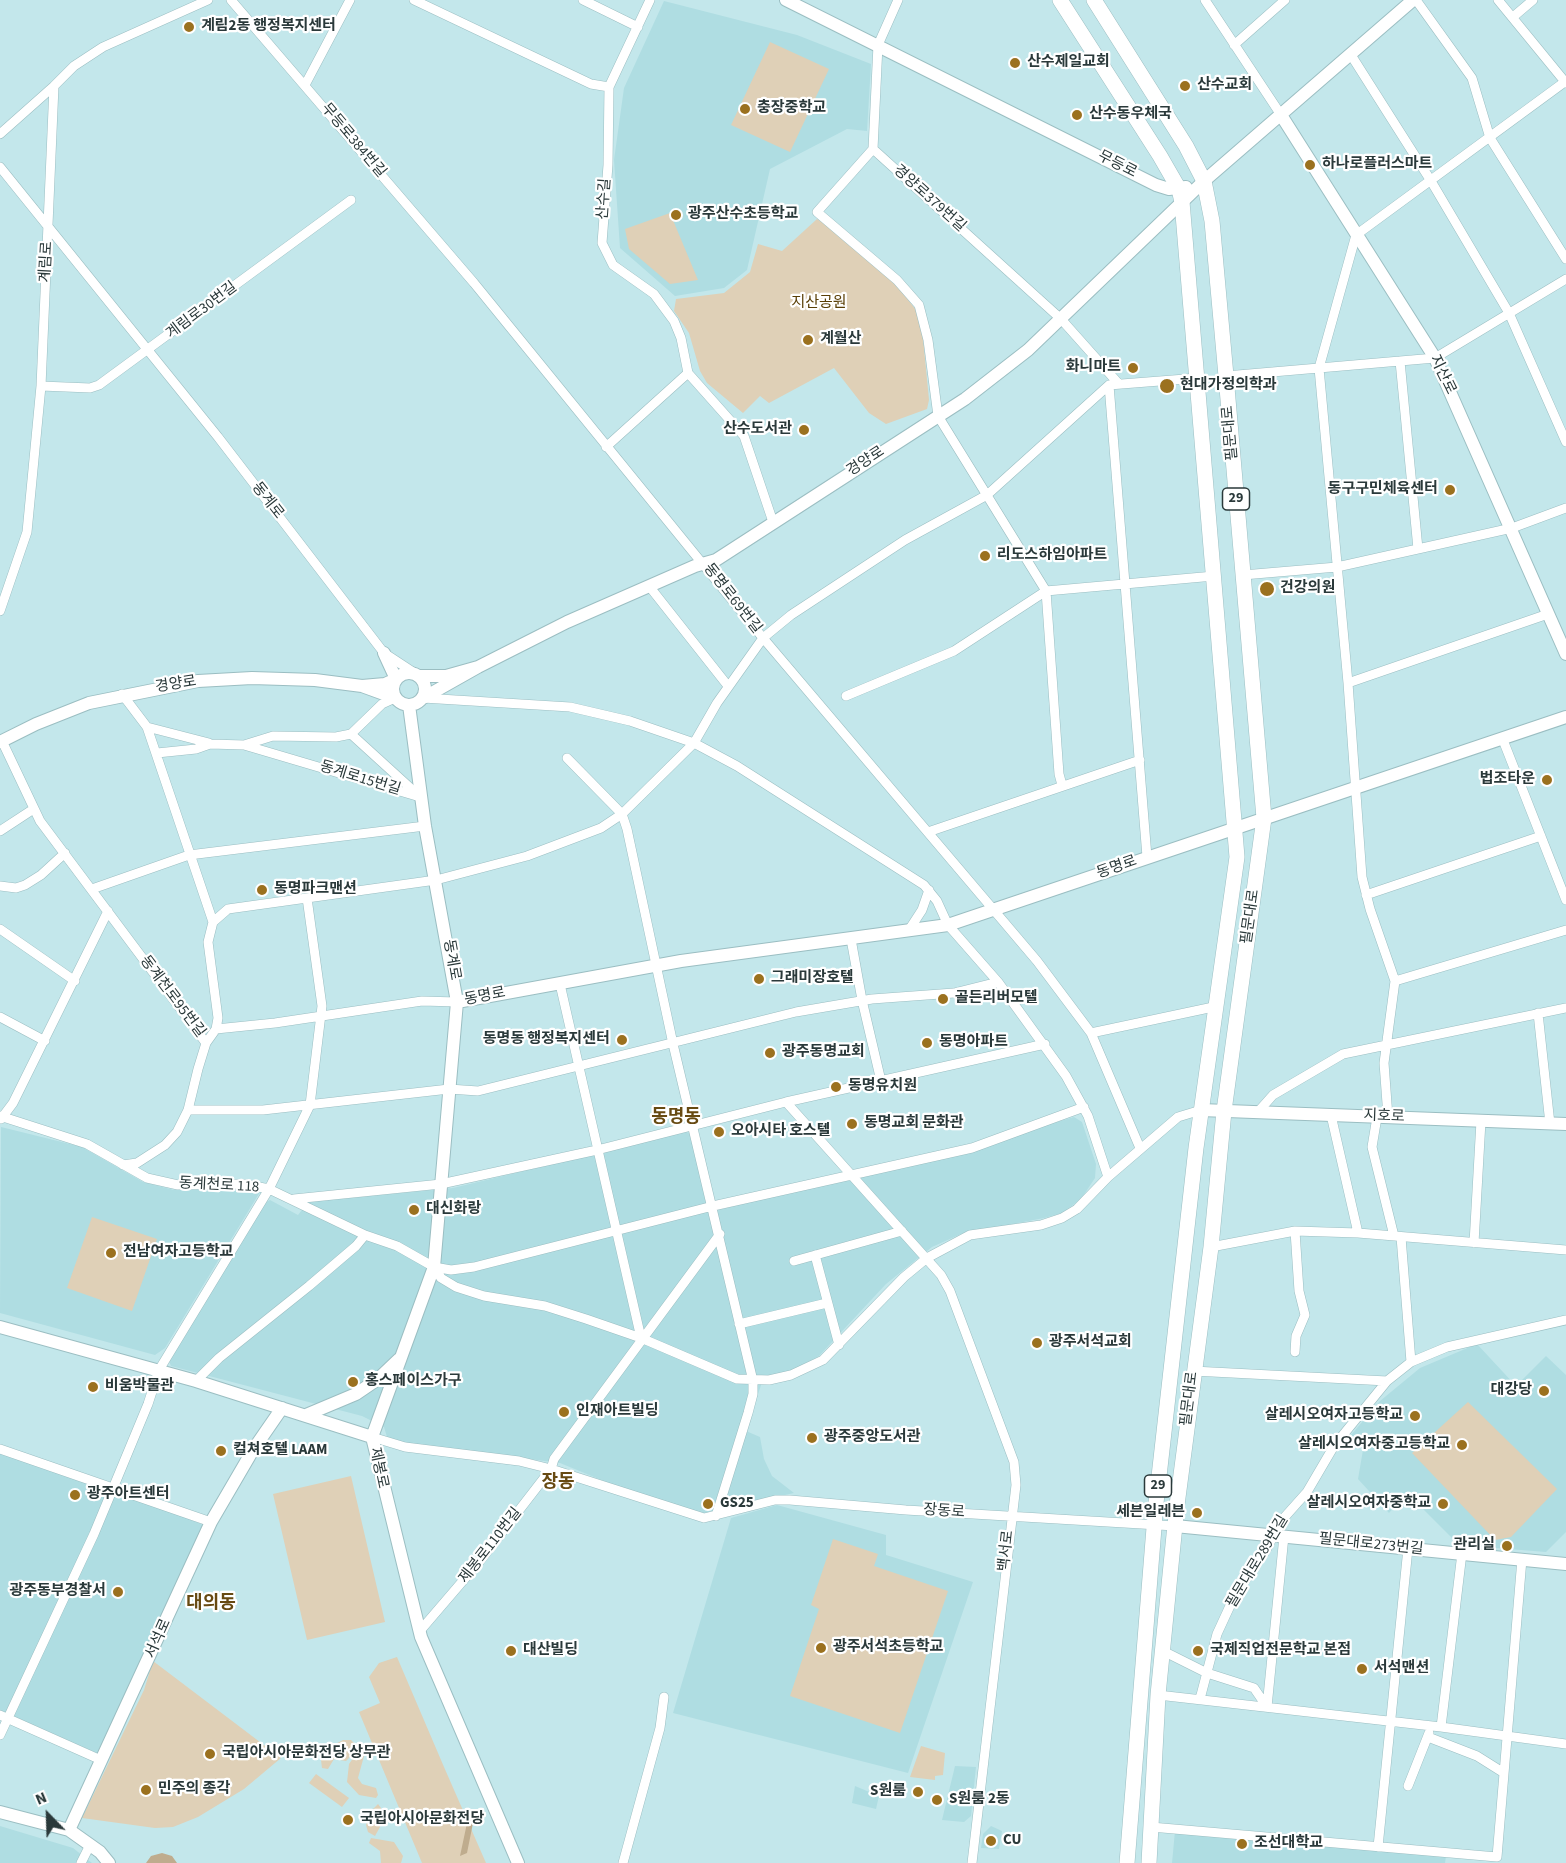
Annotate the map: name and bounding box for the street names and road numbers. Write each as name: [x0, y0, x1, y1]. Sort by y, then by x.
street label: 무등로384번길: [317, 100, 389, 182]
street label: 무등로: [1094, 148, 1140, 182]
street label: 경양로379번길: [889, 162, 969, 236]
street label: 산수길: [595, 178, 615, 220]
street label: 계림로: [37, 241, 57, 283]
street label: 계림로30번길: [163, 279, 241, 343]
street label: 지산로: [1425, 352, 1459, 398]
street label: 필문대로: [1220, 405, 1242, 461]
street label: 경양로: [844, 443, 888, 481]
street label: 동계로: [247, 479, 287, 523]
road number: 29: [1222, 488, 1250, 510]
street label: 동명로69번길: [699, 560, 765, 638]
street label: 경양로: [154, 673, 198, 697]
street label: 동계로15번길: [317, 758, 403, 800]
street label: 동명로: [1094, 853, 1140, 883]
street label: 필문대로: [1238, 888, 1264, 946]
street label: 동계로: [439, 938, 463, 982]
street label: 동계천로95번길: [135, 953, 209, 1041]
street label: 동명로: [463, 984, 507, 1010]
street label: 지호로: [1363, 1107, 1405, 1127]
street label: 동계천로 118: [178, 1175, 260, 1197]
street label: 필문대로: [1178, 1371, 1202, 1427]
street label: 제봉로: [365, 1446, 391, 1490]
road number: 29: [1144, 1475, 1172, 1497]
street label: 장동로: [923, 1502, 965, 1522]
street label: 제봉로110번길: [456, 1504, 526, 1588]
street label: 필문대로289번길: [1223, 1512, 1293, 1612]
street label: 백서로: [996, 1529, 1018, 1573]
street label: 필문대로273번길: [1318, 1531, 1424, 1559]
street label: 서석로: [142, 1616, 176, 1662]

